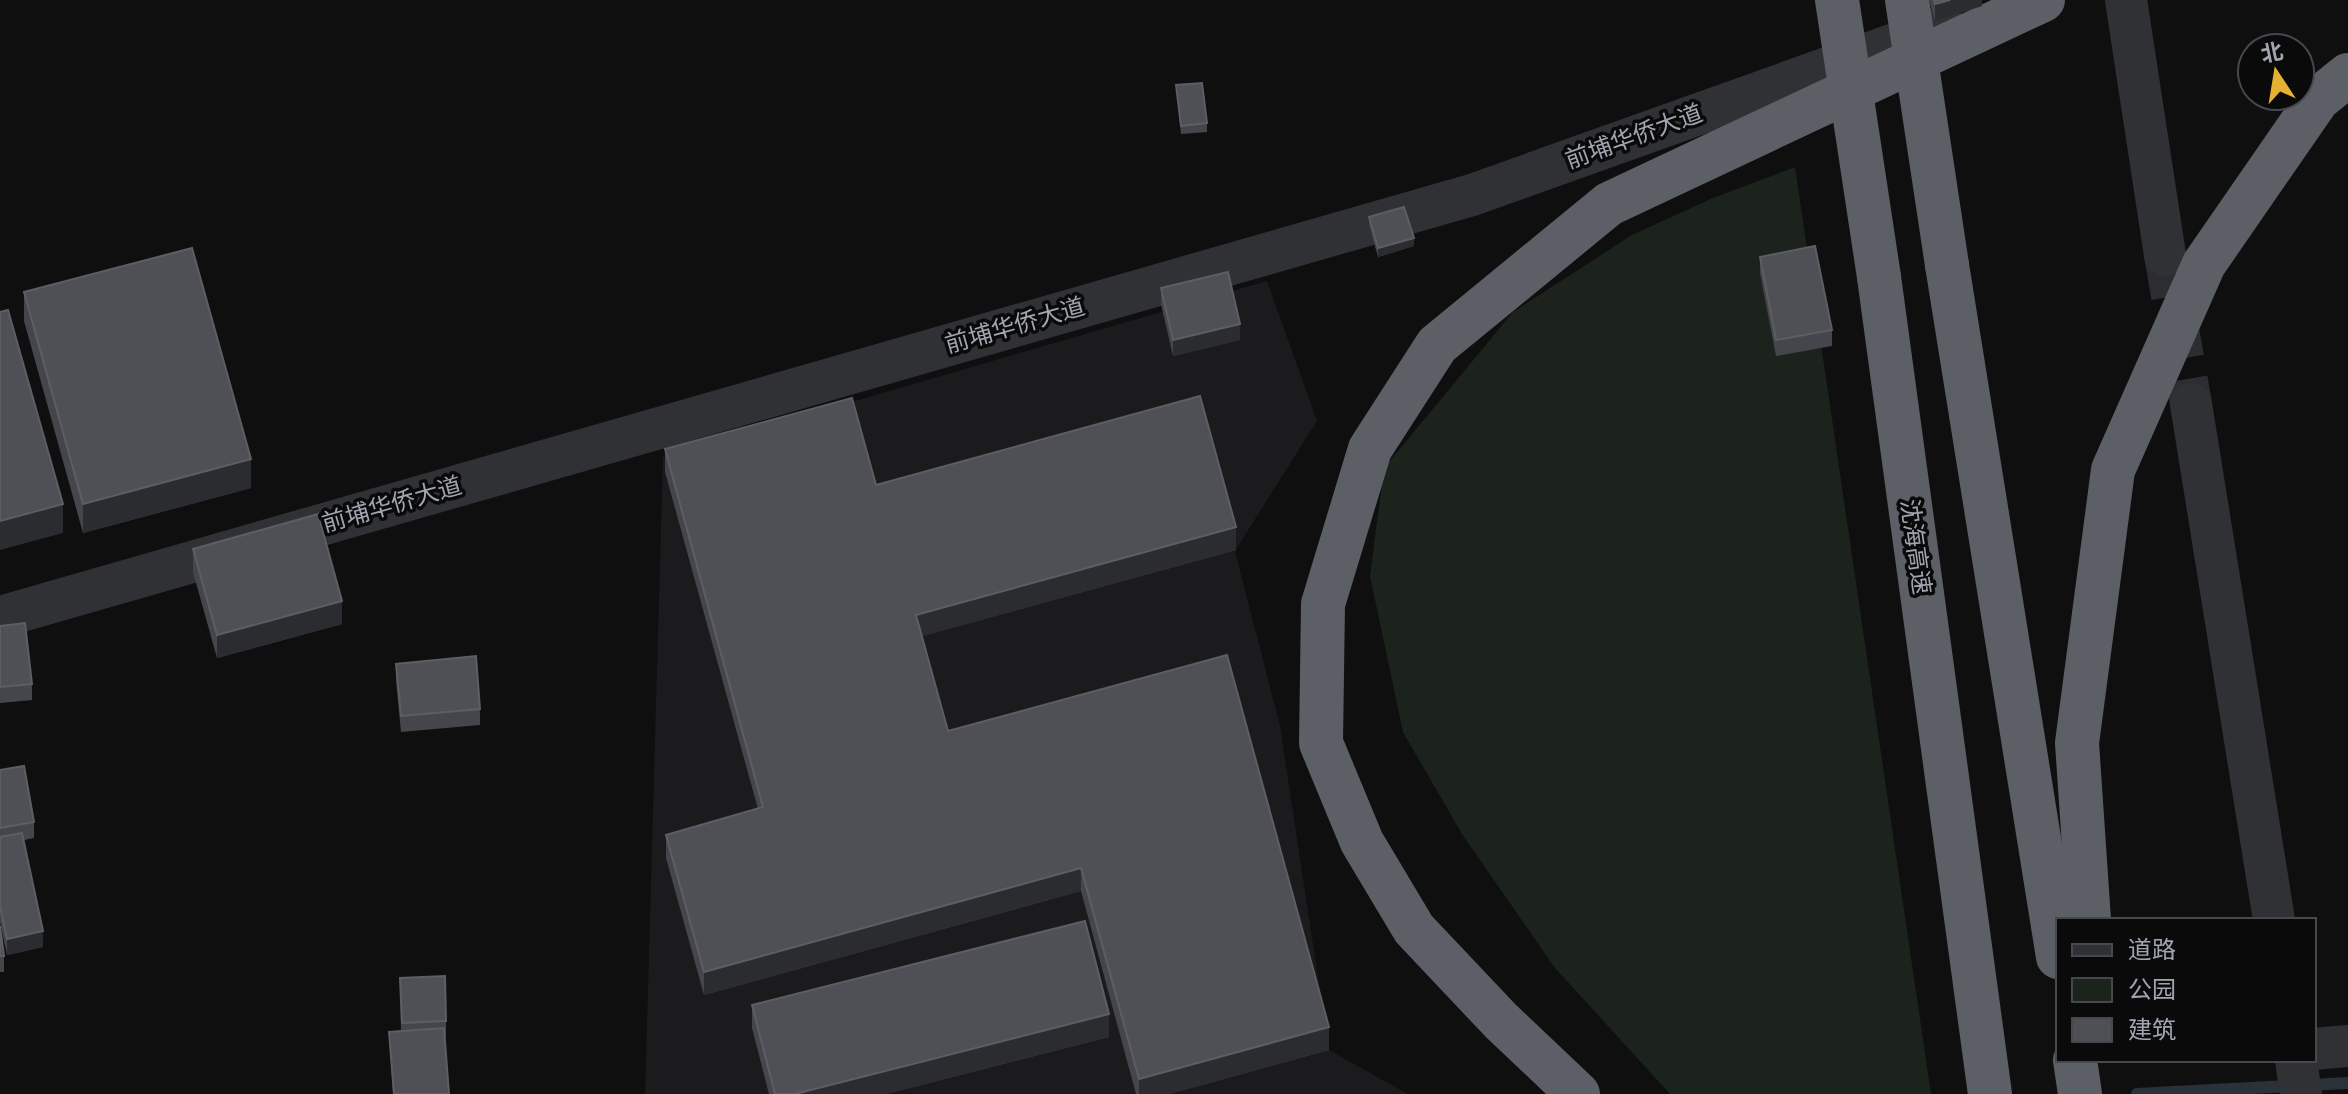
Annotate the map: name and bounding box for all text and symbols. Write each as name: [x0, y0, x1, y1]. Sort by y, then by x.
north arrow: [2236, 32, 2316, 112]
text: 北: [2258, 35, 2286, 71]
street label: 前埔华侨大道: [1560, 96, 1708, 178]
street label: 前埔华侨大道: [941, 289, 1089, 363]
street label: 前埔华侨大道: [318, 468, 466, 542]
street label: 沈海高速: [1891, 497, 1939, 597]
legend: [2056, 918, 2316, 1062]
text: 道路: [2128, 933, 2176, 968]
text: 公园: [2128, 973, 2176, 1008]
text: 建筑: [2128, 1013, 2176, 1048]

